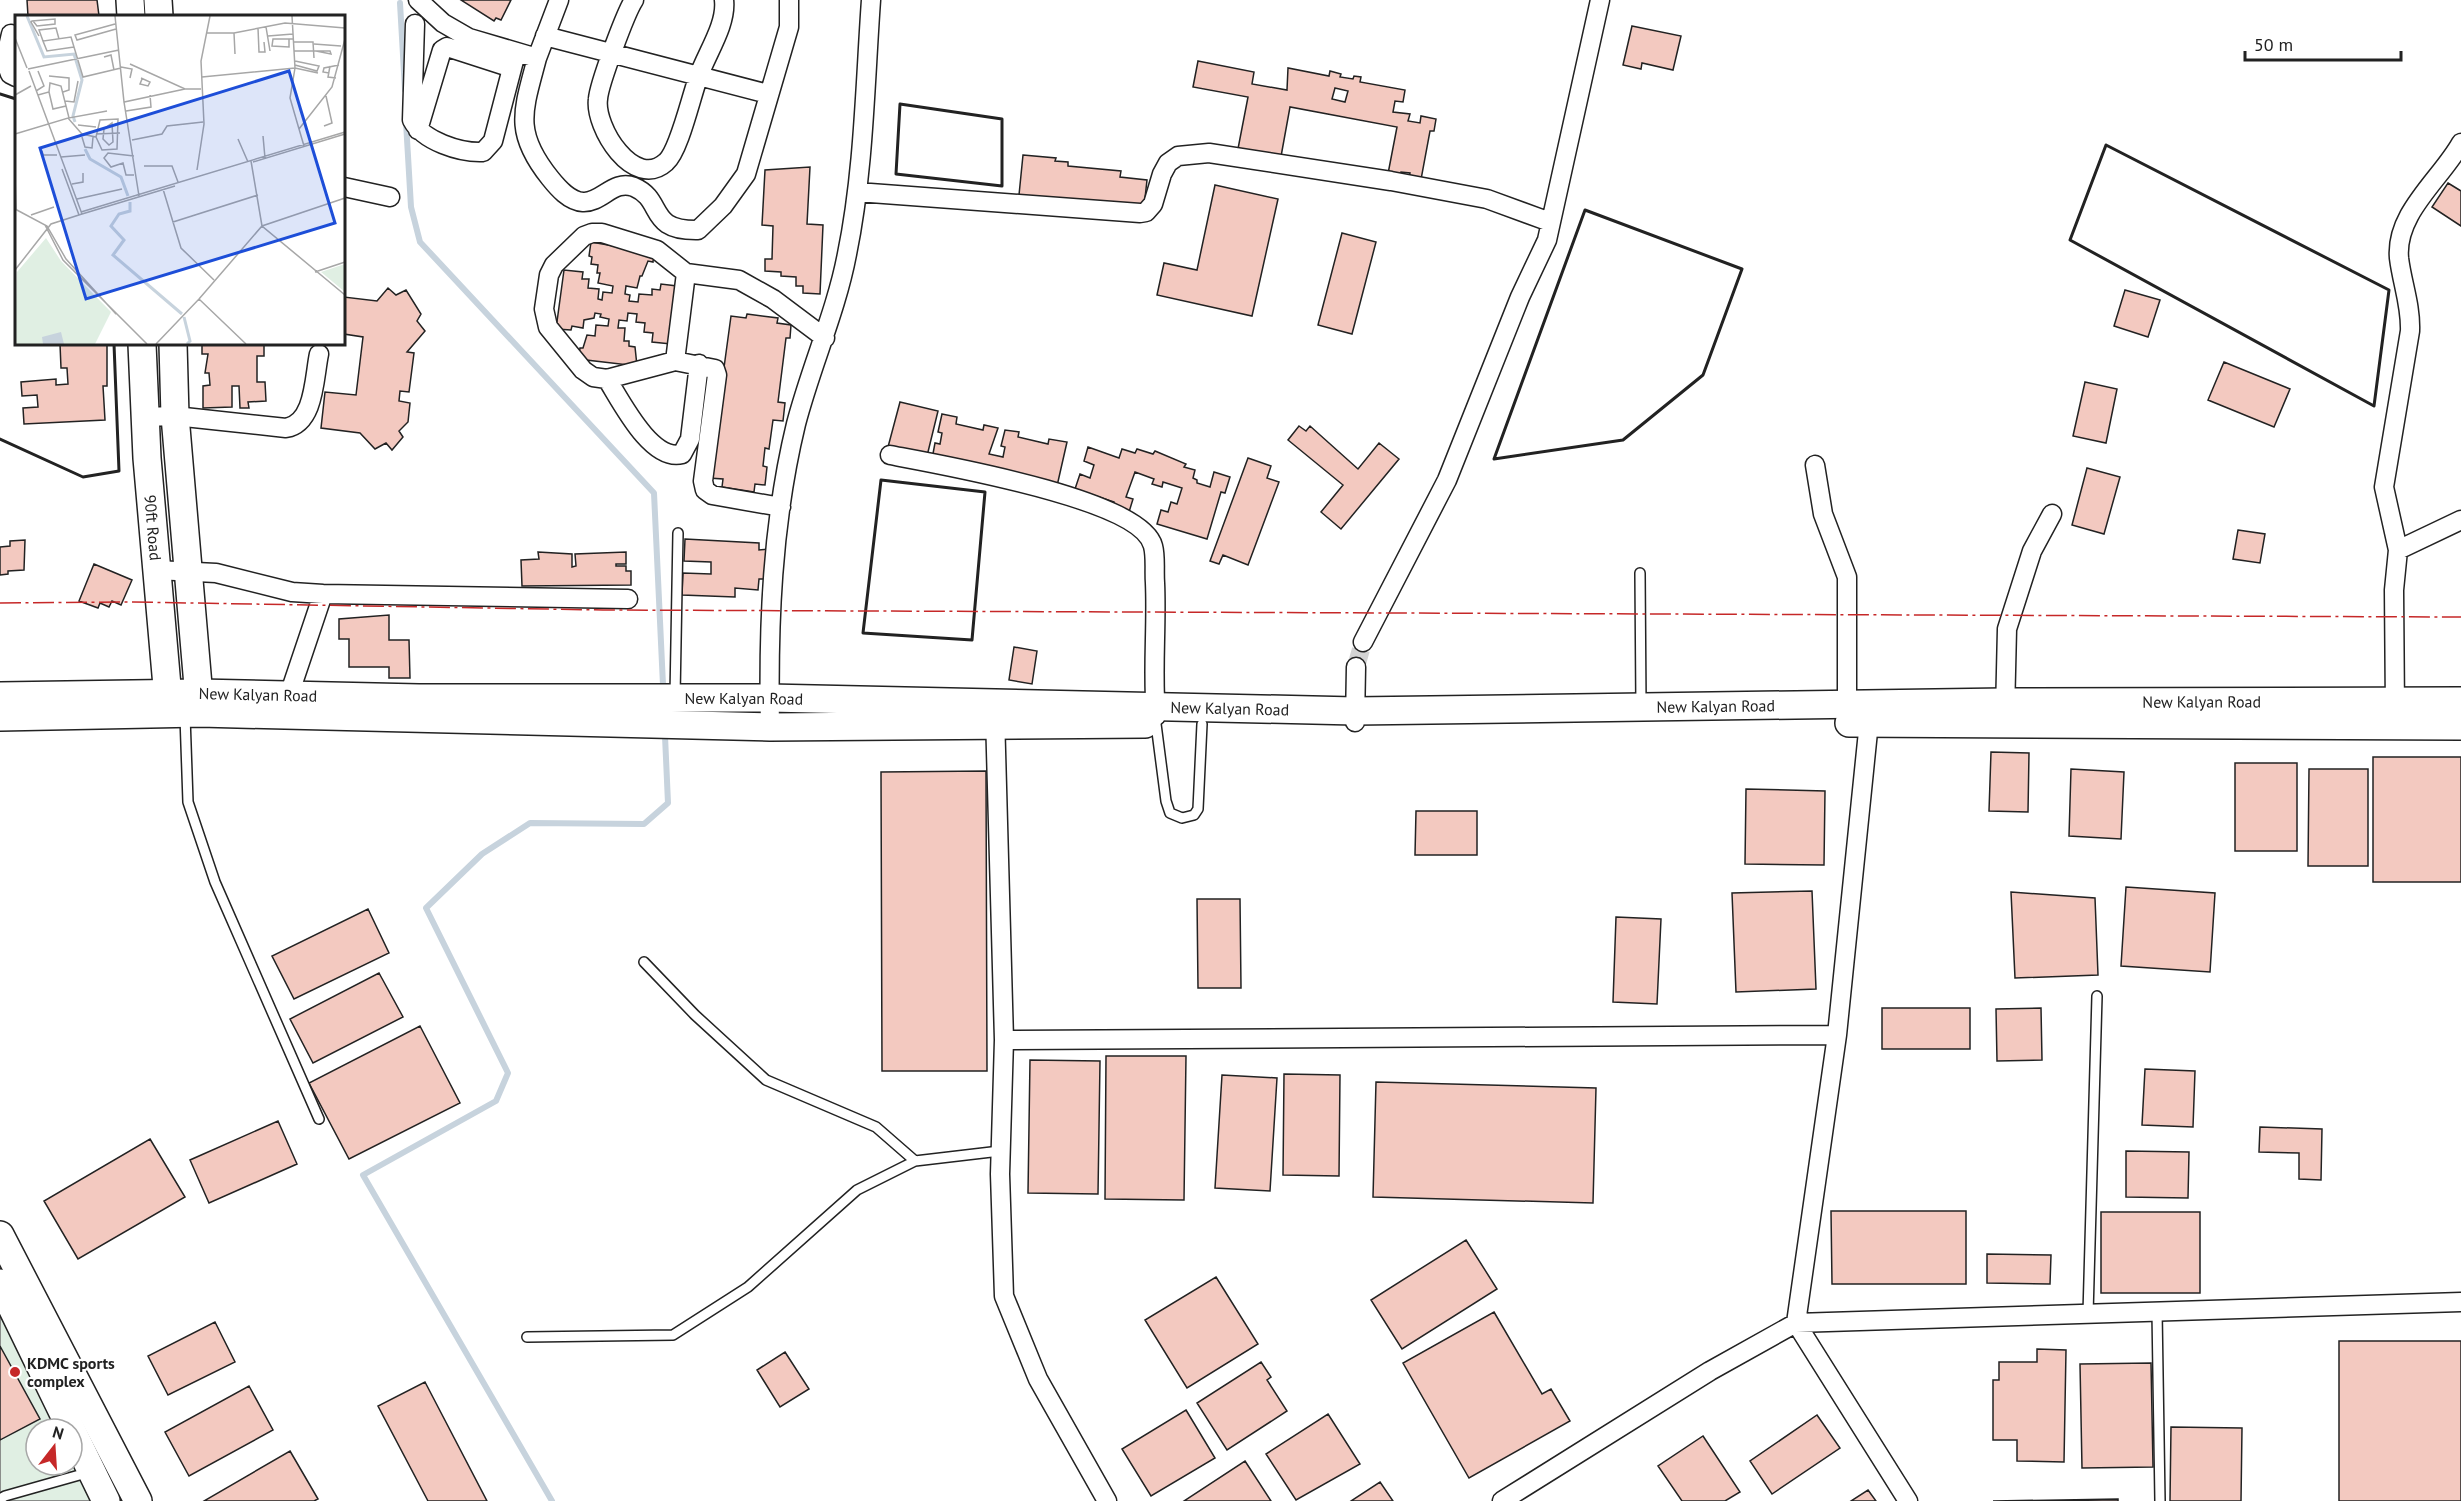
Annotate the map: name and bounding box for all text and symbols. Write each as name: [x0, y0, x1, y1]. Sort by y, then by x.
inset map: [15, 15, 345, 345]
scale bar: [2245, 24, 2401, 62]
text: 50 m: [2254, 33, 2293, 56]
street label: 90ft Road: [140, 494, 166, 561]
street label: New Kalyan Road: [198, 683, 318, 706]
street label: New Kalyan Road: [685, 688, 803, 709]
street label: New Kalyan Road: [2142, 691, 2261, 712]
street label: New Kalyan Road: [1656, 695, 1775, 717]
street label: New Kalyan Road: [1170, 697, 1289, 720]
place label: KDMC sports complex: [27, 1353, 115, 1391]
marker: KDMC sports complex: [8, 1365, 22, 1379]
north arrow: [24, 1417, 84, 1477]
text: N: [50, 1422, 66, 1444]

